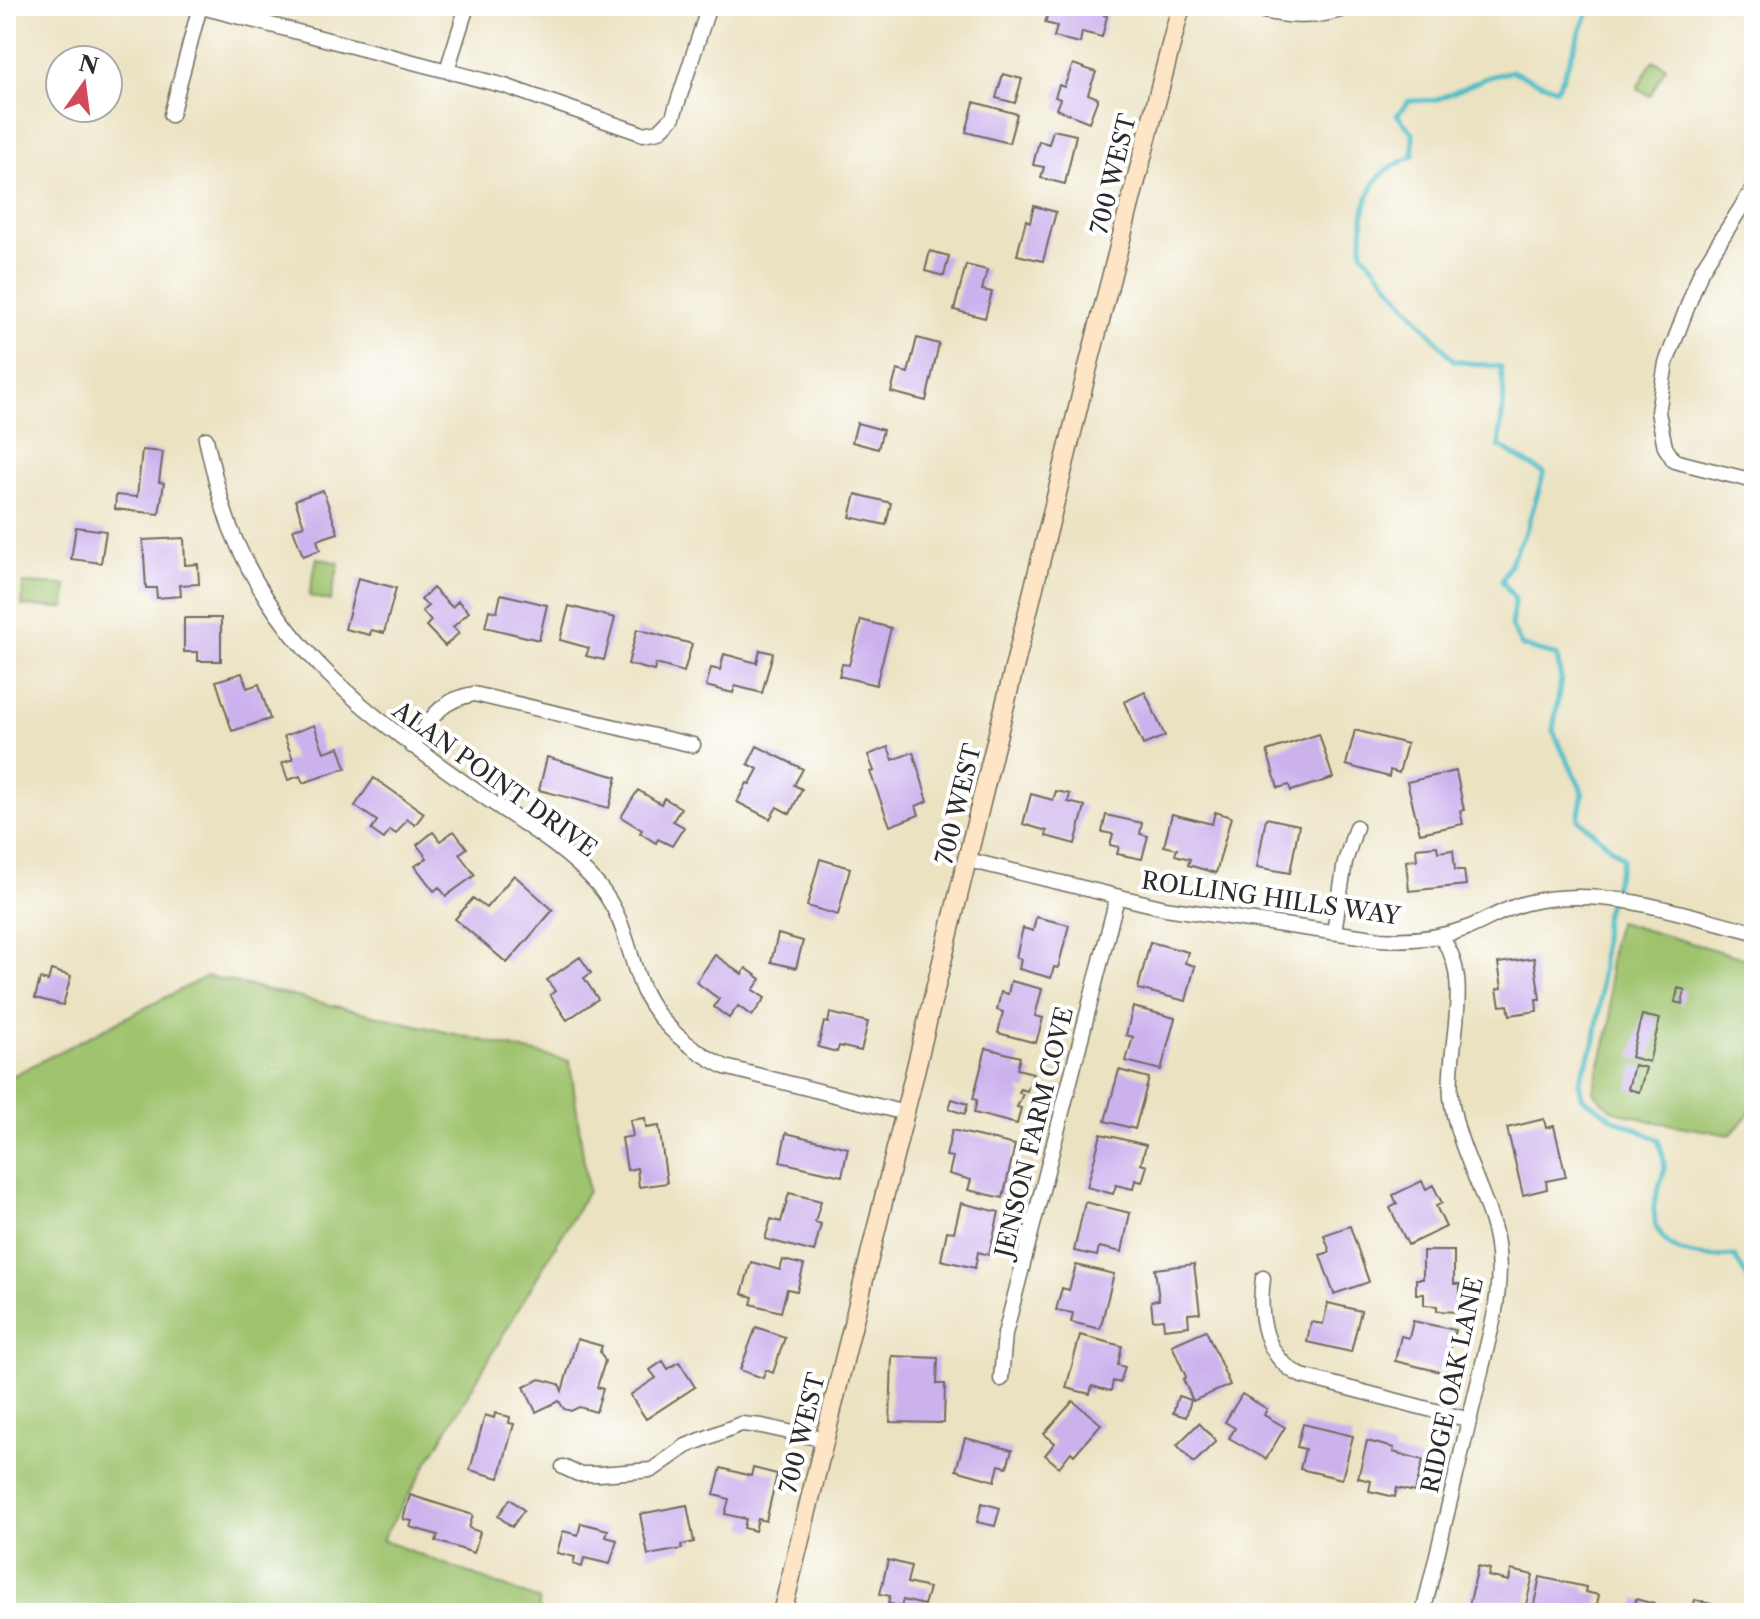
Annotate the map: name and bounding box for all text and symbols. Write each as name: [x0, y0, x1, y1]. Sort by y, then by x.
north arrow: [44, 44, 124, 124]
text: N: [76, 50, 101, 80]
street label: 700 WEST: [1084, 111, 1142, 237]
street label: ALAN POINT DRIVE: [386, 695, 603, 863]
street label: 700 WEST: [929, 741, 987, 867]
street label: ROLLING HILLS WAY: [1140, 865, 1403, 931]
street label: JENSON FARM COVE: [988, 1004, 1079, 1264]
street label: RIDGE OAK LANE: [1415, 1275, 1489, 1495]
street label: 700 WEST: [773, 1370, 831, 1496]

